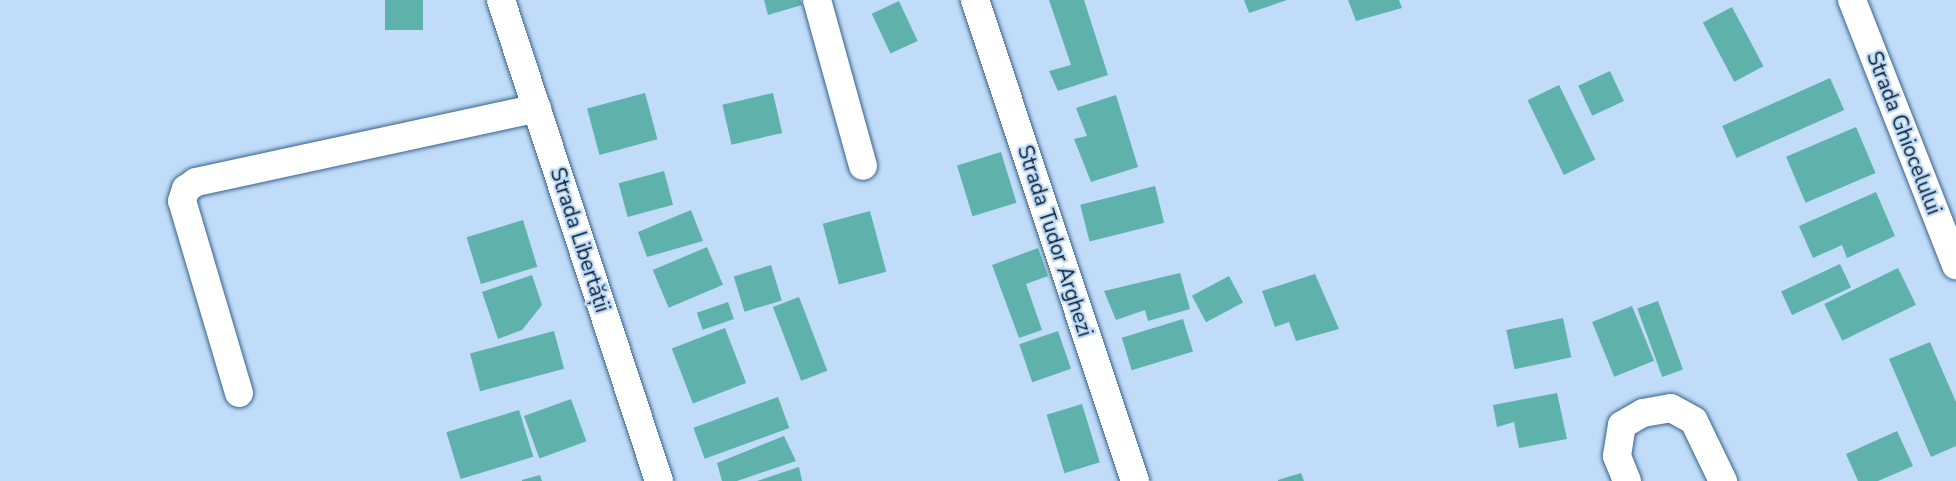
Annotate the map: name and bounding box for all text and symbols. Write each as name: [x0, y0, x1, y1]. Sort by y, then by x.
street label: Strada Ghiocelului: [1861, 48, 1947, 218]
street label: Strada Tudor Arghezi: [1012, 142, 1098, 340]
street label: Strada Libertății: [545, 164, 615, 316]

